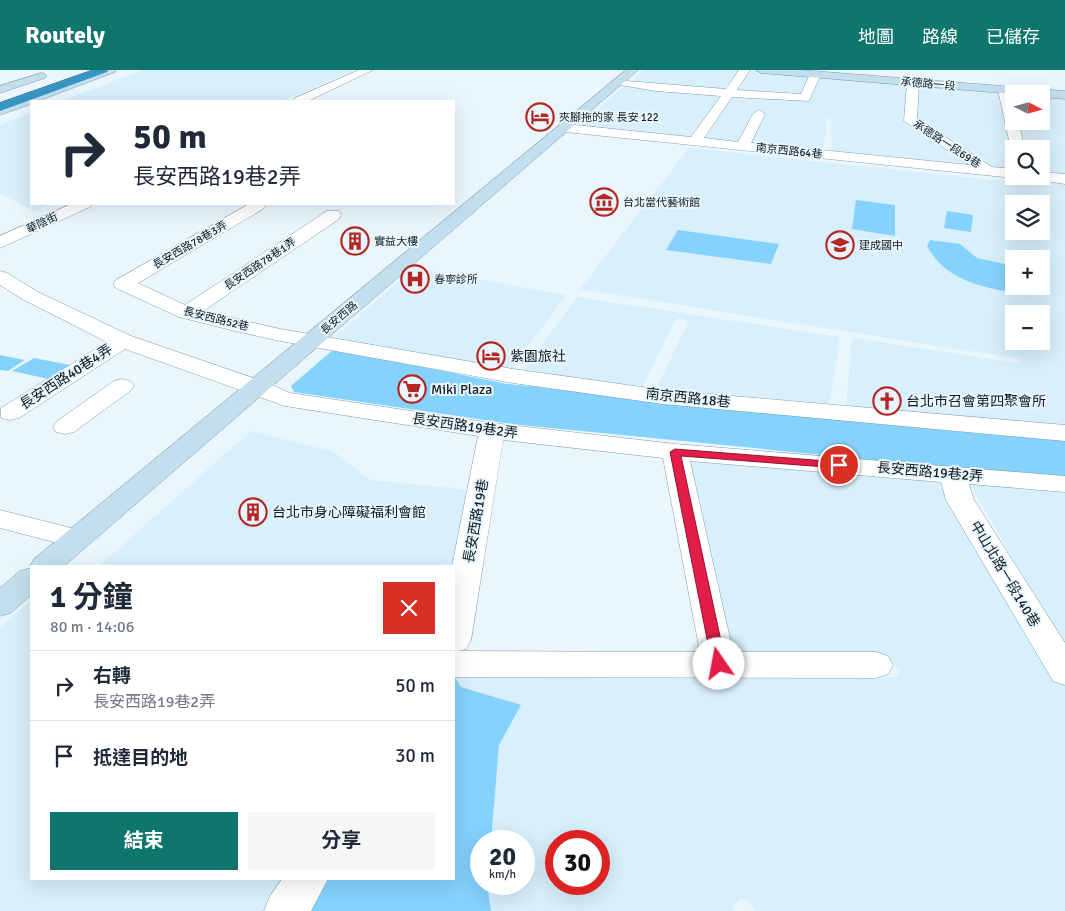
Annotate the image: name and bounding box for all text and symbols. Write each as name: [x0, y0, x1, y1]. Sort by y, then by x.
text: Routely: [25, 20, 105, 50]
text: 地圖: [858, 26, 894, 48]
text: 路線: [922, 26, 958, 48]
text: 已儲存: [986, 26, 1040, 48]
street label: 承德路一段: [900, 75, 956, 93]
north arrow: [1005, 85, 1050, 130]
map controls: [1005, 85, 1050, 350]
hotel icon: 夾腳拖的家 長安 122: [525, 102, 555, 132]
place label: 夾腳拖的家 長安 122: [559, 111, 659, 124]
text: 50 m: [133, 115, 207, 158]
street label: 承德路一段69巷: [911, 117, 983, 171]
icon: right: [50, 120, 115, 185]
button: search: [1005, 140, 1050, 185]
street label: 南京西路64巷: [755, 141, 823, 161]
text: 長安西路19巷2弄: [133, 163, 301, 190]
museum icon: 台北當代藝術館: [589, 187, 619, 217]
button: layers: [1005, 195, 1050, 240]
place label: 台北當代藝術館: [623, 196, 700, 209]
street label: 華陰街: [24, 210, 60, 236]
street label: 長安西路78巷3弄: [150, 218, 230, 272]
building icon: 實益大樓: [340, 226, 370, 256]
school or university icon: 建成國中: [825, 230, 855, 260]
street label: 長安西路78巷1弄: [222, 235, 298, 293]
place label: 實益大樓: [374, 235, 418, 248]
place label: 建成國中: [859, 239, 903, 252]
button: +: [1005, 250, 1050, 295]
hospital icon: 春寧診所: [400, 264, 430, 294]
place label: 春寧診所: [434, 273, 478, 286]
street label: 長安西路: [318, 299, 360, 337]
street label: 長安西路52巷: [182, 305, 250, 333]
button: −: [1005, 305, 1050, 350]
street label: 長安西路40巷4弄: [17, 341, 115, 413]
hotel icon: 紫園旅社: [476, 341, 506, 371]
place label: 紫園旅社: [510, 348, 566, 365]
supermarket icon: Miki Plaza: [397, 374, 427, 404]
place label: Miki Plaza: [431, 381, 492, 398]
street label: 南京西路18巷: [645, 385, 731, 411]
church icon: 台北市召會第四聚會所: [872, 386, 902, 416]
place label: 台北市召會第四聚會所: [906, 393, 1046, 410]
street label: 長安西路19巷2弄: [411, 410, 519, 442]
pin: [818, 444, 860, 486]
icon: arrive: [825, 451, 853, 479]
street label: 長安西路19巷2弄: [876, 459, 984, 485]
street label: 長安西路19巷: [460, 478, 492, 564]
building icon: 台北市身心障礙福利會館: [238, 497, 268, 527]
place label: 台北市身心障礙福利會館: [272, 504, 426, 521]
street label: 中山北路一段140巷: [967, 518, 1043, 630]
text: 1 分鐘: [50, 579, 133, 616]
button: close: [383, 582, 435, 634]
text: 80 m · 14:06: [50, 617, 134, 637]
position arrow: [692, 637, 744, 689]
text: 右轉: [93, 664, 131, 688]
icon: right: [50, 672, 78, 700]
text: 50 m: [395, 674, 435, 698]
text: 長安西路19巷2弄: [93, 692, 215, 712]
icon: arrive: [50, 742, 78, 770]
text: 30 m: [395, 744, 435, 768]
text: 抵達目的地: [93, 746, 188, 770]
button: 結束: [50, 812, 238, 870]
button: 分享: [248, 812, 435, 870]
speed limit sign: 30: [545, 830, 610, 895]
text: 20: [489, 841, 516, 872]
text: km/h: [489, 867, 516, 882]

